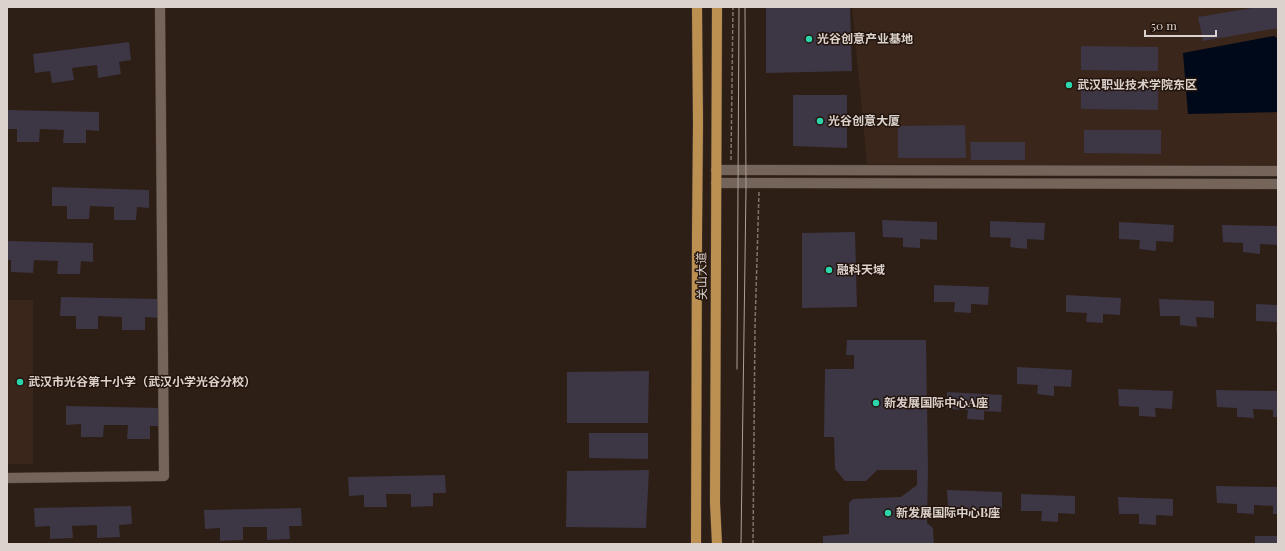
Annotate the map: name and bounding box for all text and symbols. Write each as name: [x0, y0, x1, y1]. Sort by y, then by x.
scale bar: [1145, 12, 1216, 38]
text: 50 m: [1151, 17, 1177, 33]
place label: 光谷创意产业基地: [817, 30, 913, 46]
marker: 光谷创意产业基地: [804, 34, 814, 44]
place label: 武汉职业技术学院东区: [1077, 76, 1197, 92]
marker: 武汉职业技术学院东区: [1064, 80, 1074, 90]
place label: 光谷创意大厦: [828, 112, 900, 128]
marker: 光谷创意大厦: [815, 116, 825, 126]
street label: 关山大道: [693, 252, 709, 300]
place label: 融科天域: [837, 261, 885, 277]
marker: 融科天域: [824, 265, 834, 275]
place label: 武汉市光谷第十小学（武汉小学光谷分校）: [28, 373, 256, 389]
marker: 武汉市光谷第十小学（武汉小学光谷分校）: [15, 377, 25, 387]
place label: 新发展国际中心A座: [884, 394, 988, 410]
marker: 新发展国际中心A座: [871, 398, 881, 408]
place label: 新发展国际中心B座: [896, 504, 1000, 520]
marker: 新发展国际中心B座: [883, 508, 893, 518]

